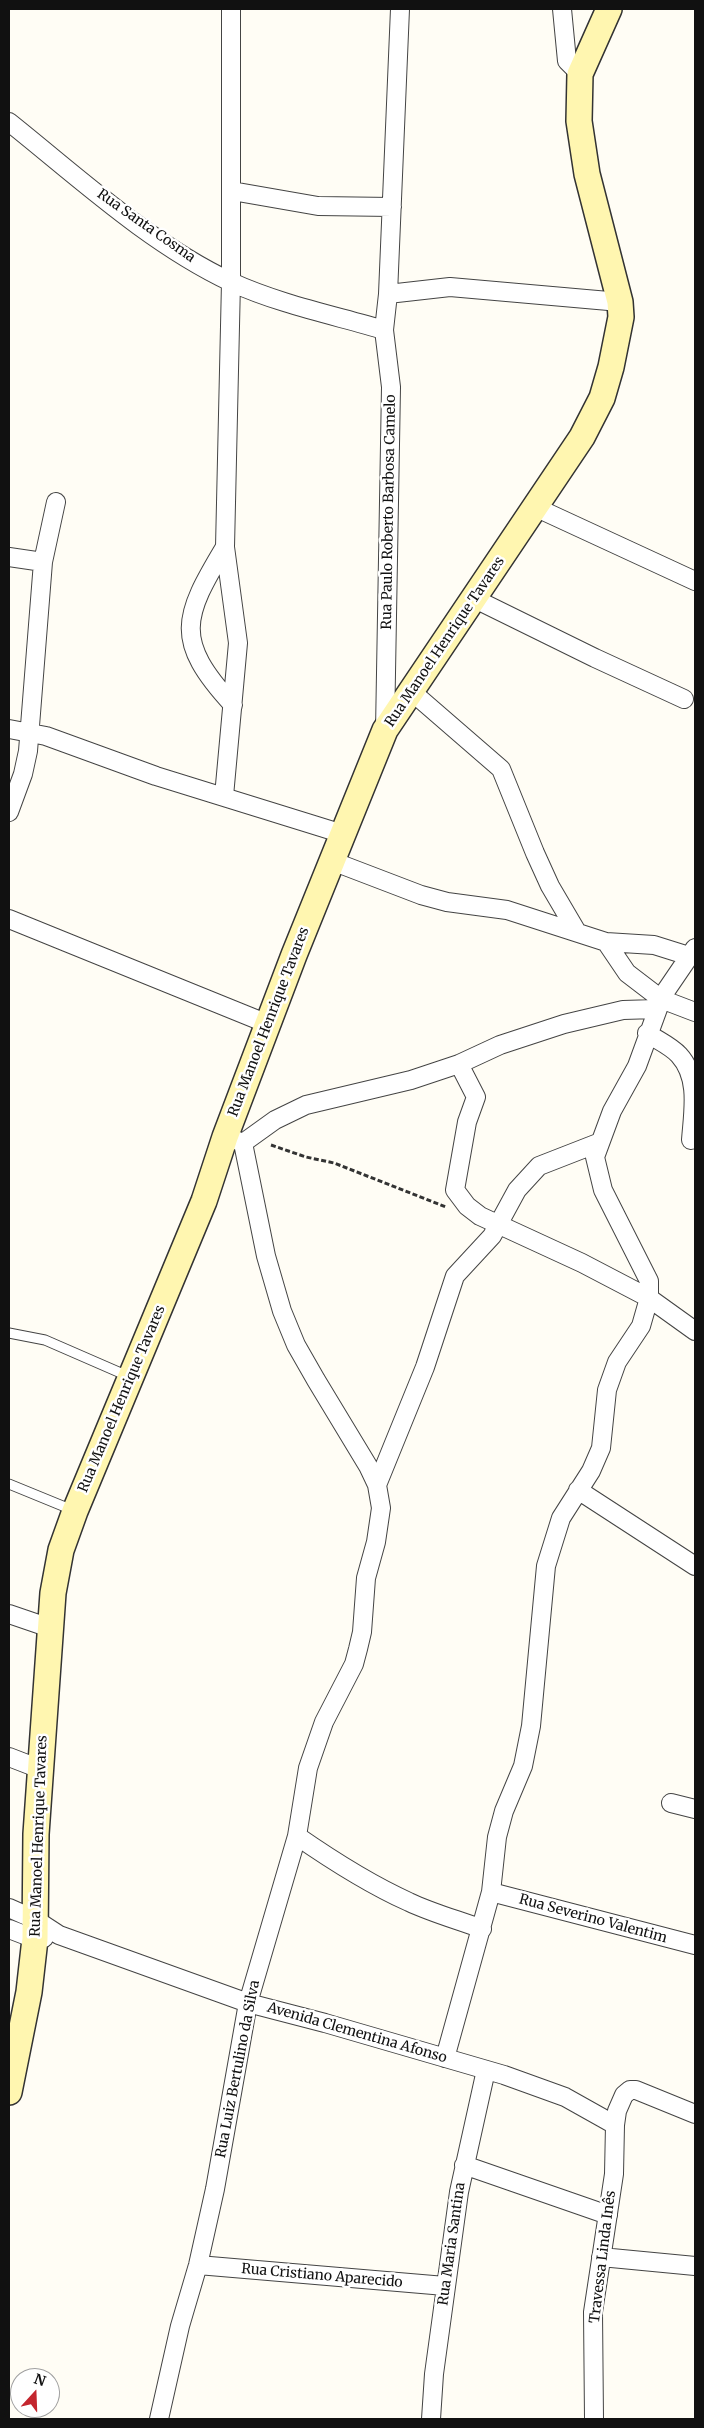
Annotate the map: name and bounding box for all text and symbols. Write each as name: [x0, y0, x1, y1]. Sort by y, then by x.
street label: Rua Santa Cosma: [94, 186, 198, 266]
street label: Rua Paulo Roberto Barbosa Camelo: [379, 394, 399, 630]
street label: Rua Manoel Henrique Tavares: [382, 554, 508, 730]
street label: Rua Manoel Henrique Tavares: [225, 925, 313, 1119]
street label: Rua Manoel Henrique Tavares: [75, 1303, 169, 1495]
street label: Rua Manoel Henrique Tavares: [27, 1735, 51, 1937]
street label: Rua Severino Valentim: [517, 1891, 669, 1947]
street label: Rua Luiz Bertulino da Silva: [213, 1979, 263, 2159]
street label: Avenida Clementina Afonso: [265, 1999, 449, 2067]
street label: Rua Maria Santina: [435, 2181, 469, 2307]
street label: Travessa Linda Inês: [587, 2190, 619, 2324]
street label: Rua Cristiano Aparecido: [241, 2261, 403, 2291]
north arrow: [10, 2368, 60, 2418]
text: N: [32, 2369, 48, 2390]

